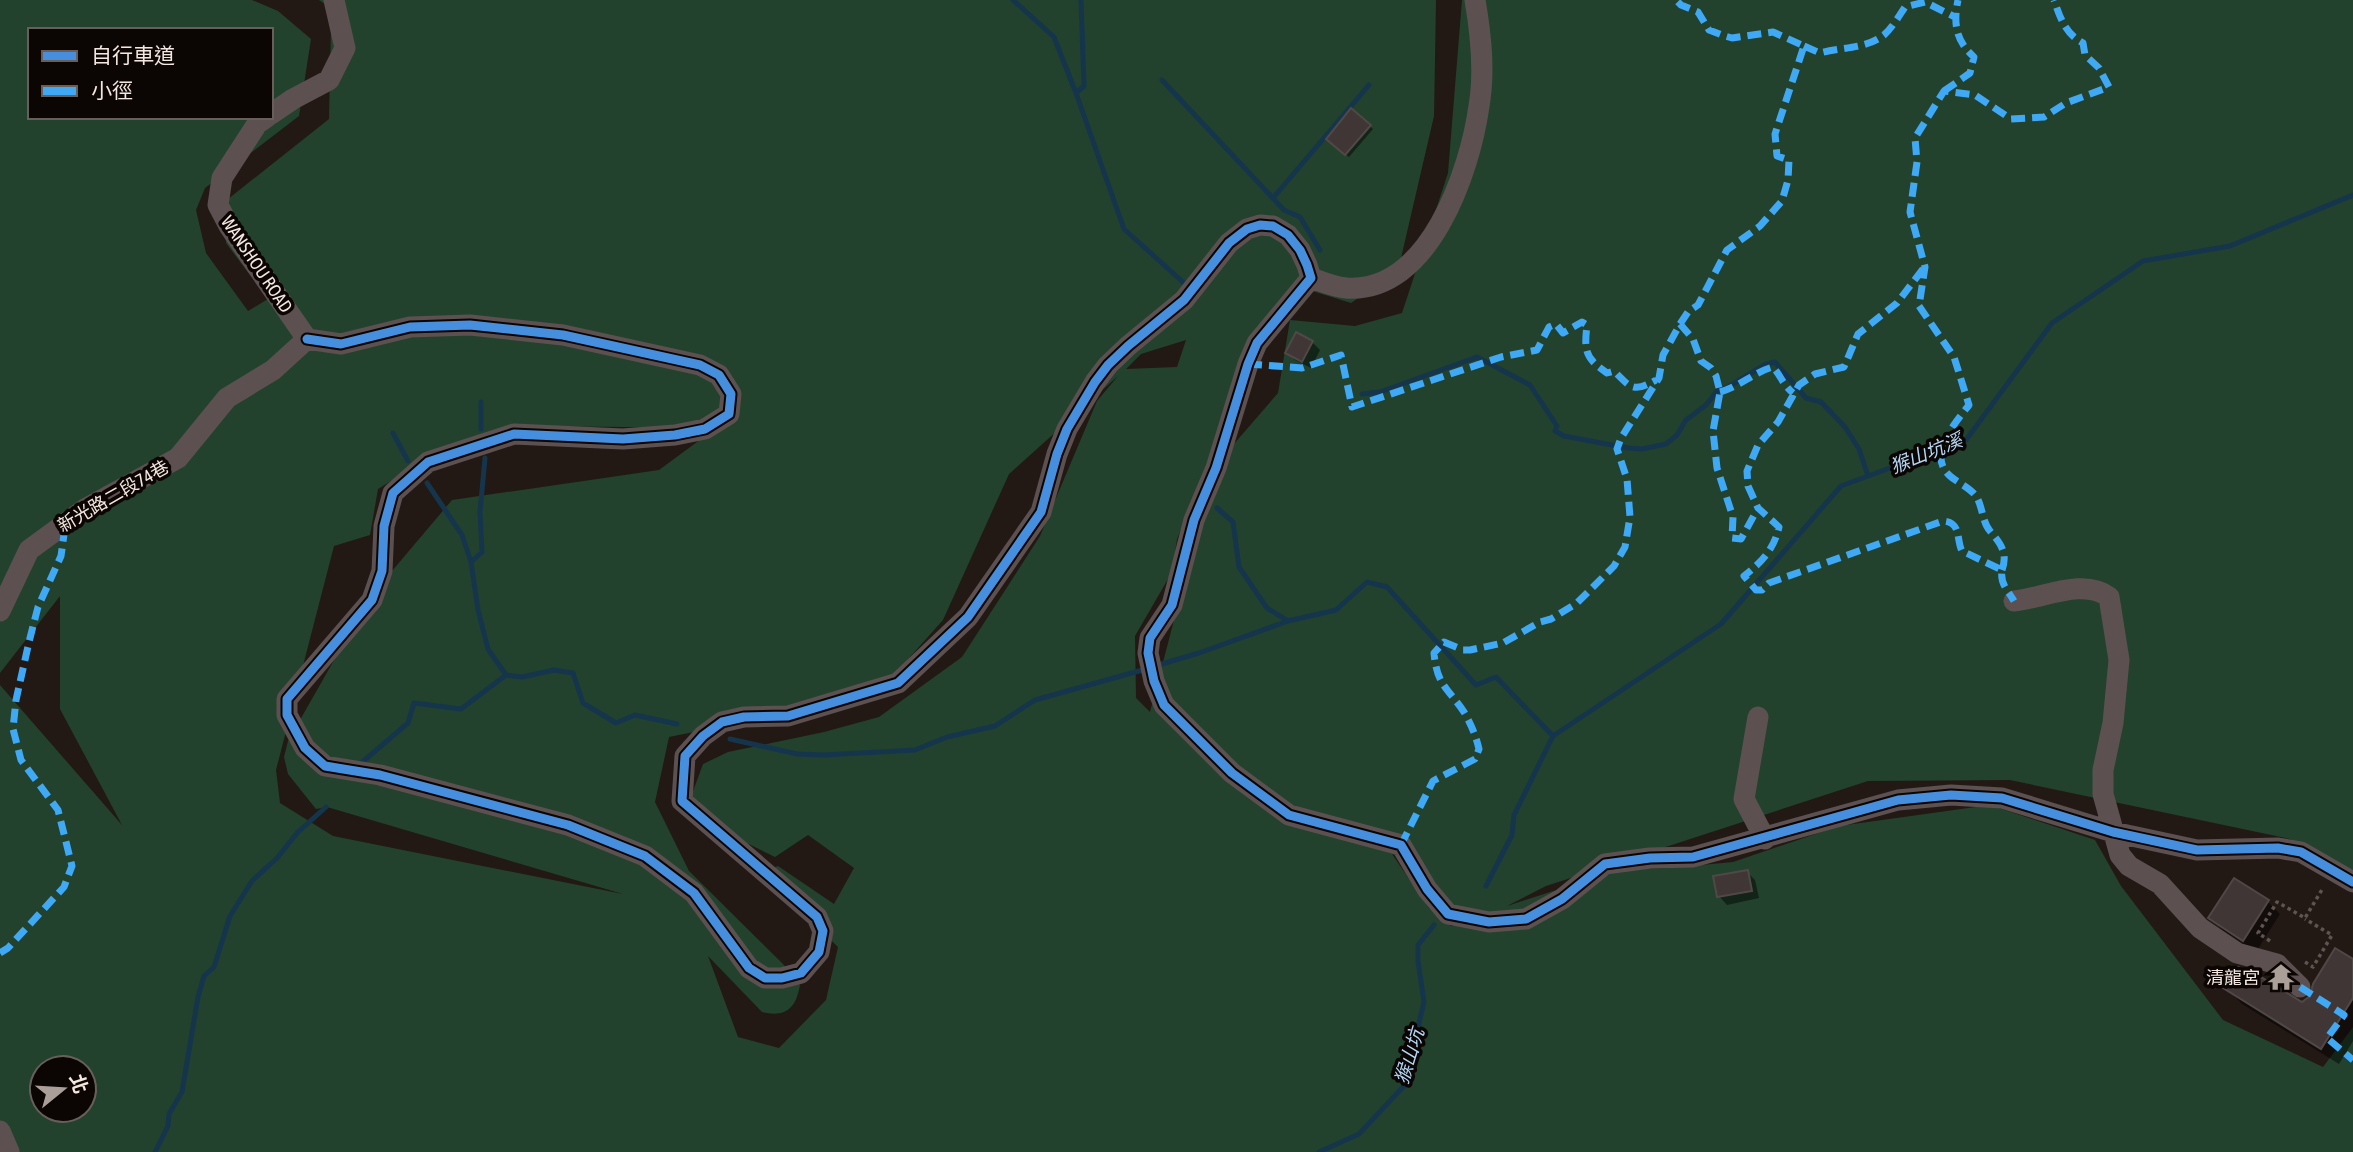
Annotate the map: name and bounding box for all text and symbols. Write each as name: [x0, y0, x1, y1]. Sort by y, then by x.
legend: [28, 28, 273, 119]
text: 自行車道: [91, 43, 175, 67]
text: 小徑: [91, 78, 133, 102]
street label: WANSHOU ROAD: [217, 212, 297, 316]
water label: 猴山坑溪: [1887, 427, 1968, 477]
street label: 新光路二段74巷: [54, 456, 172, 536]
temple icon: 清龍宮: [2266, 962, 2296, 992]
place label: 清龍宮: [2206, 967, 2260, 988]
water label: 猴山坑: [1390, 1023, 1429, 1086]
north arrow: [28, 1054, 98, 1124]
text: 北: [66, 1071, 93, 1096]

